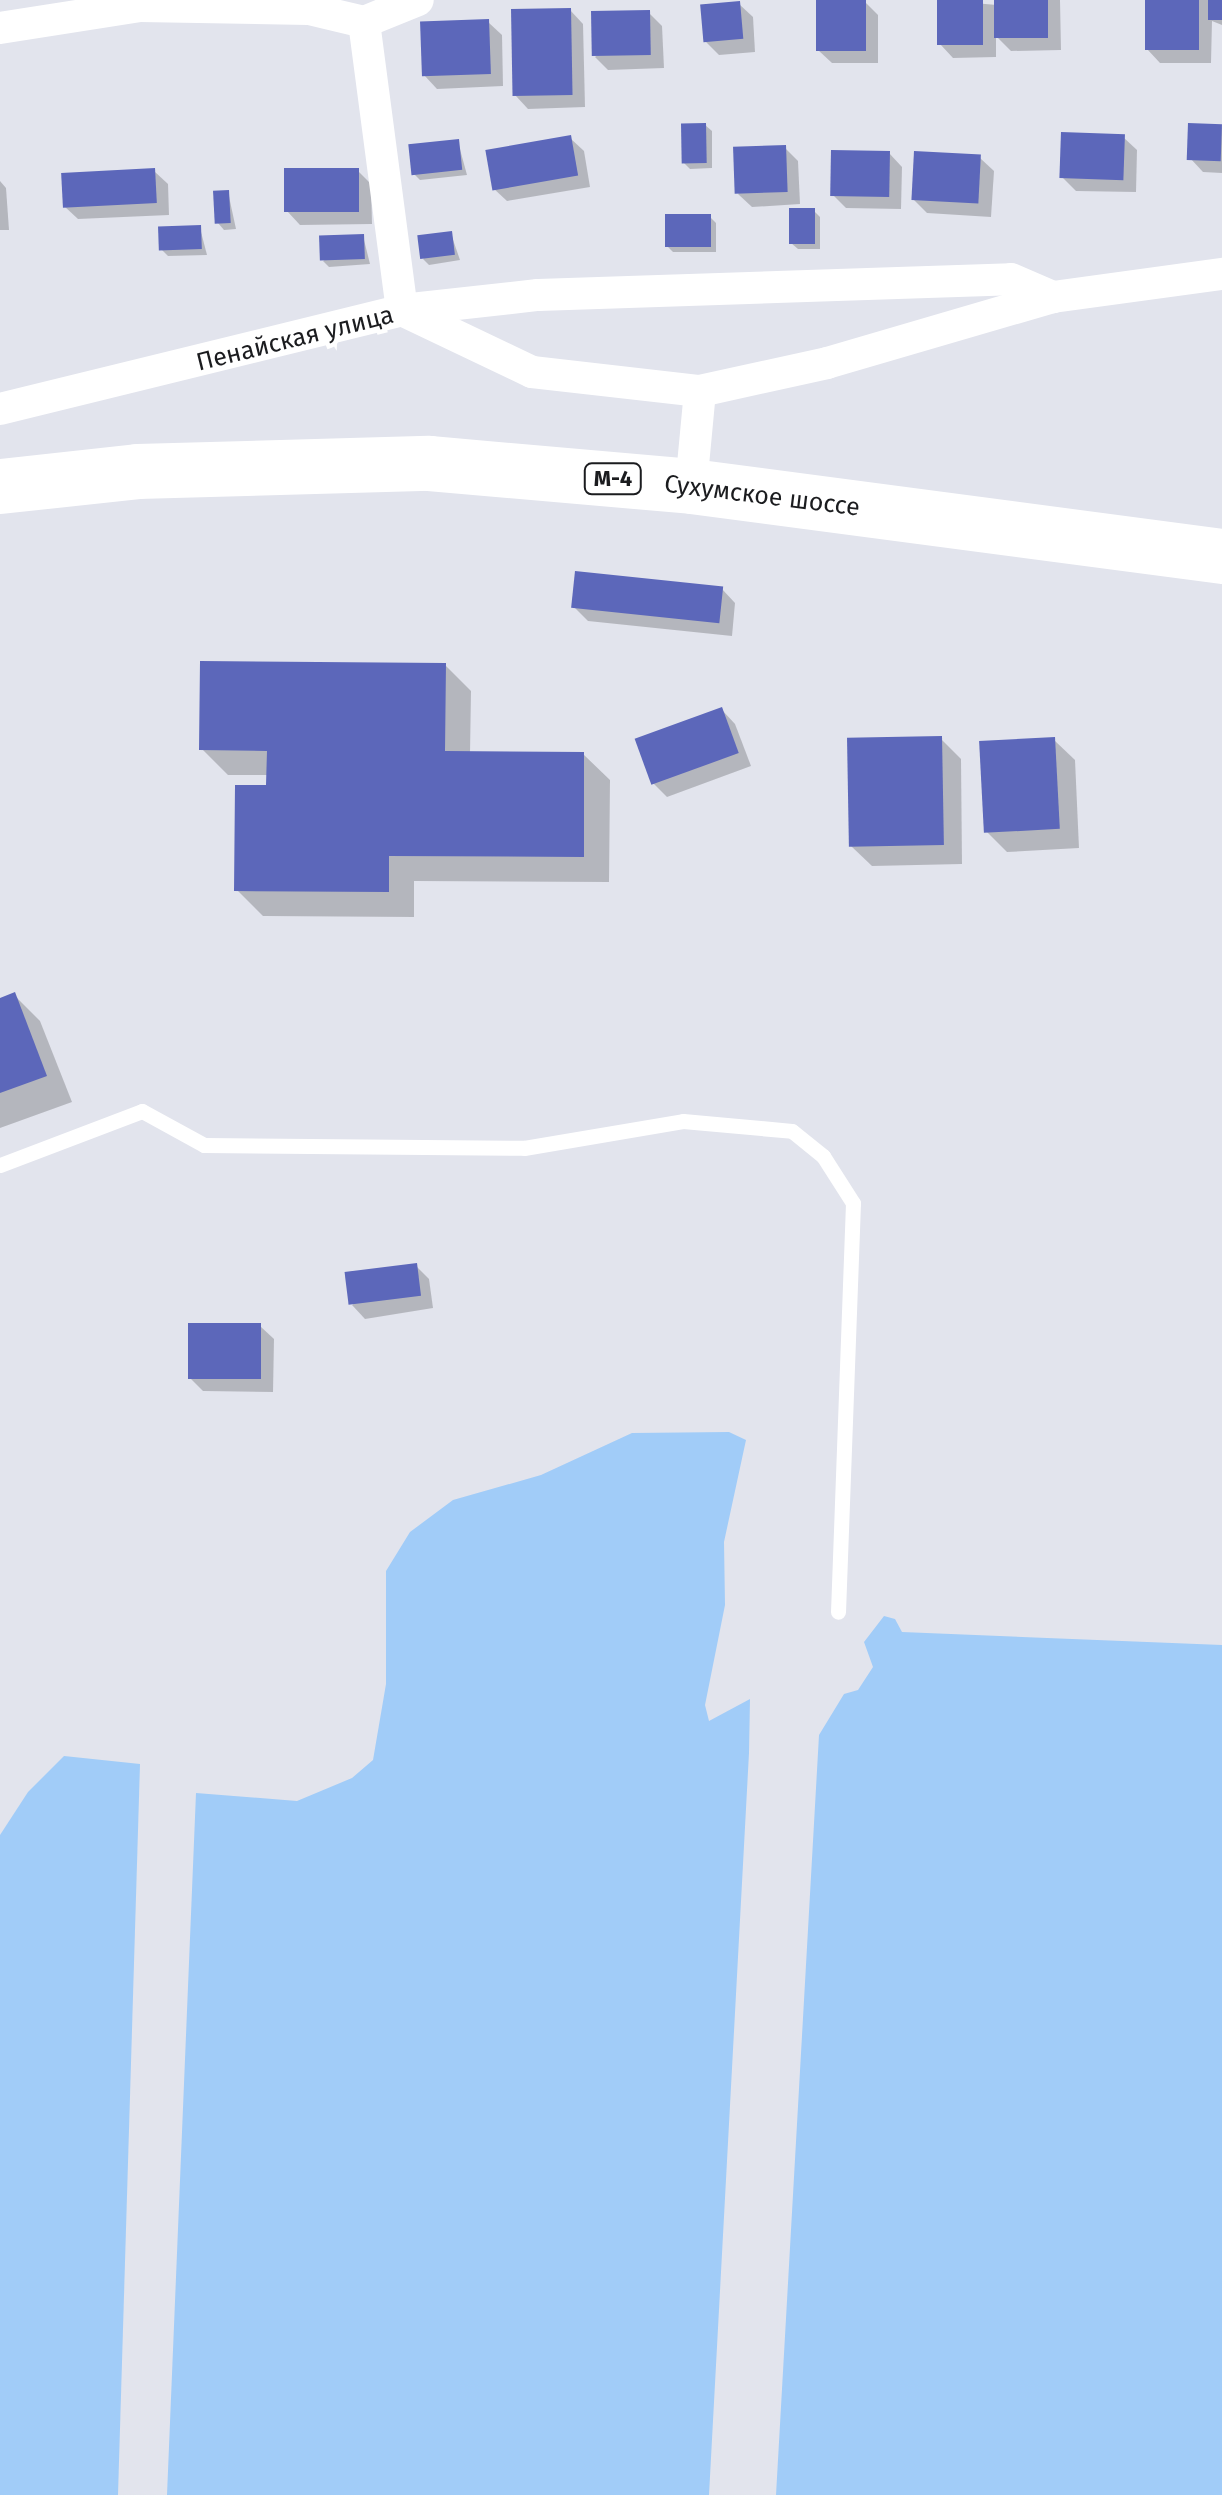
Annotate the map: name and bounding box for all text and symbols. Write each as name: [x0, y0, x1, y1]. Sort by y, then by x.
street label: Пенайская улица: [193, 300, 397, 378]
road number: М-4: [583, 462, 643, 496]
street label: Сухумское шоссе: [663, 469, 861, 523]

